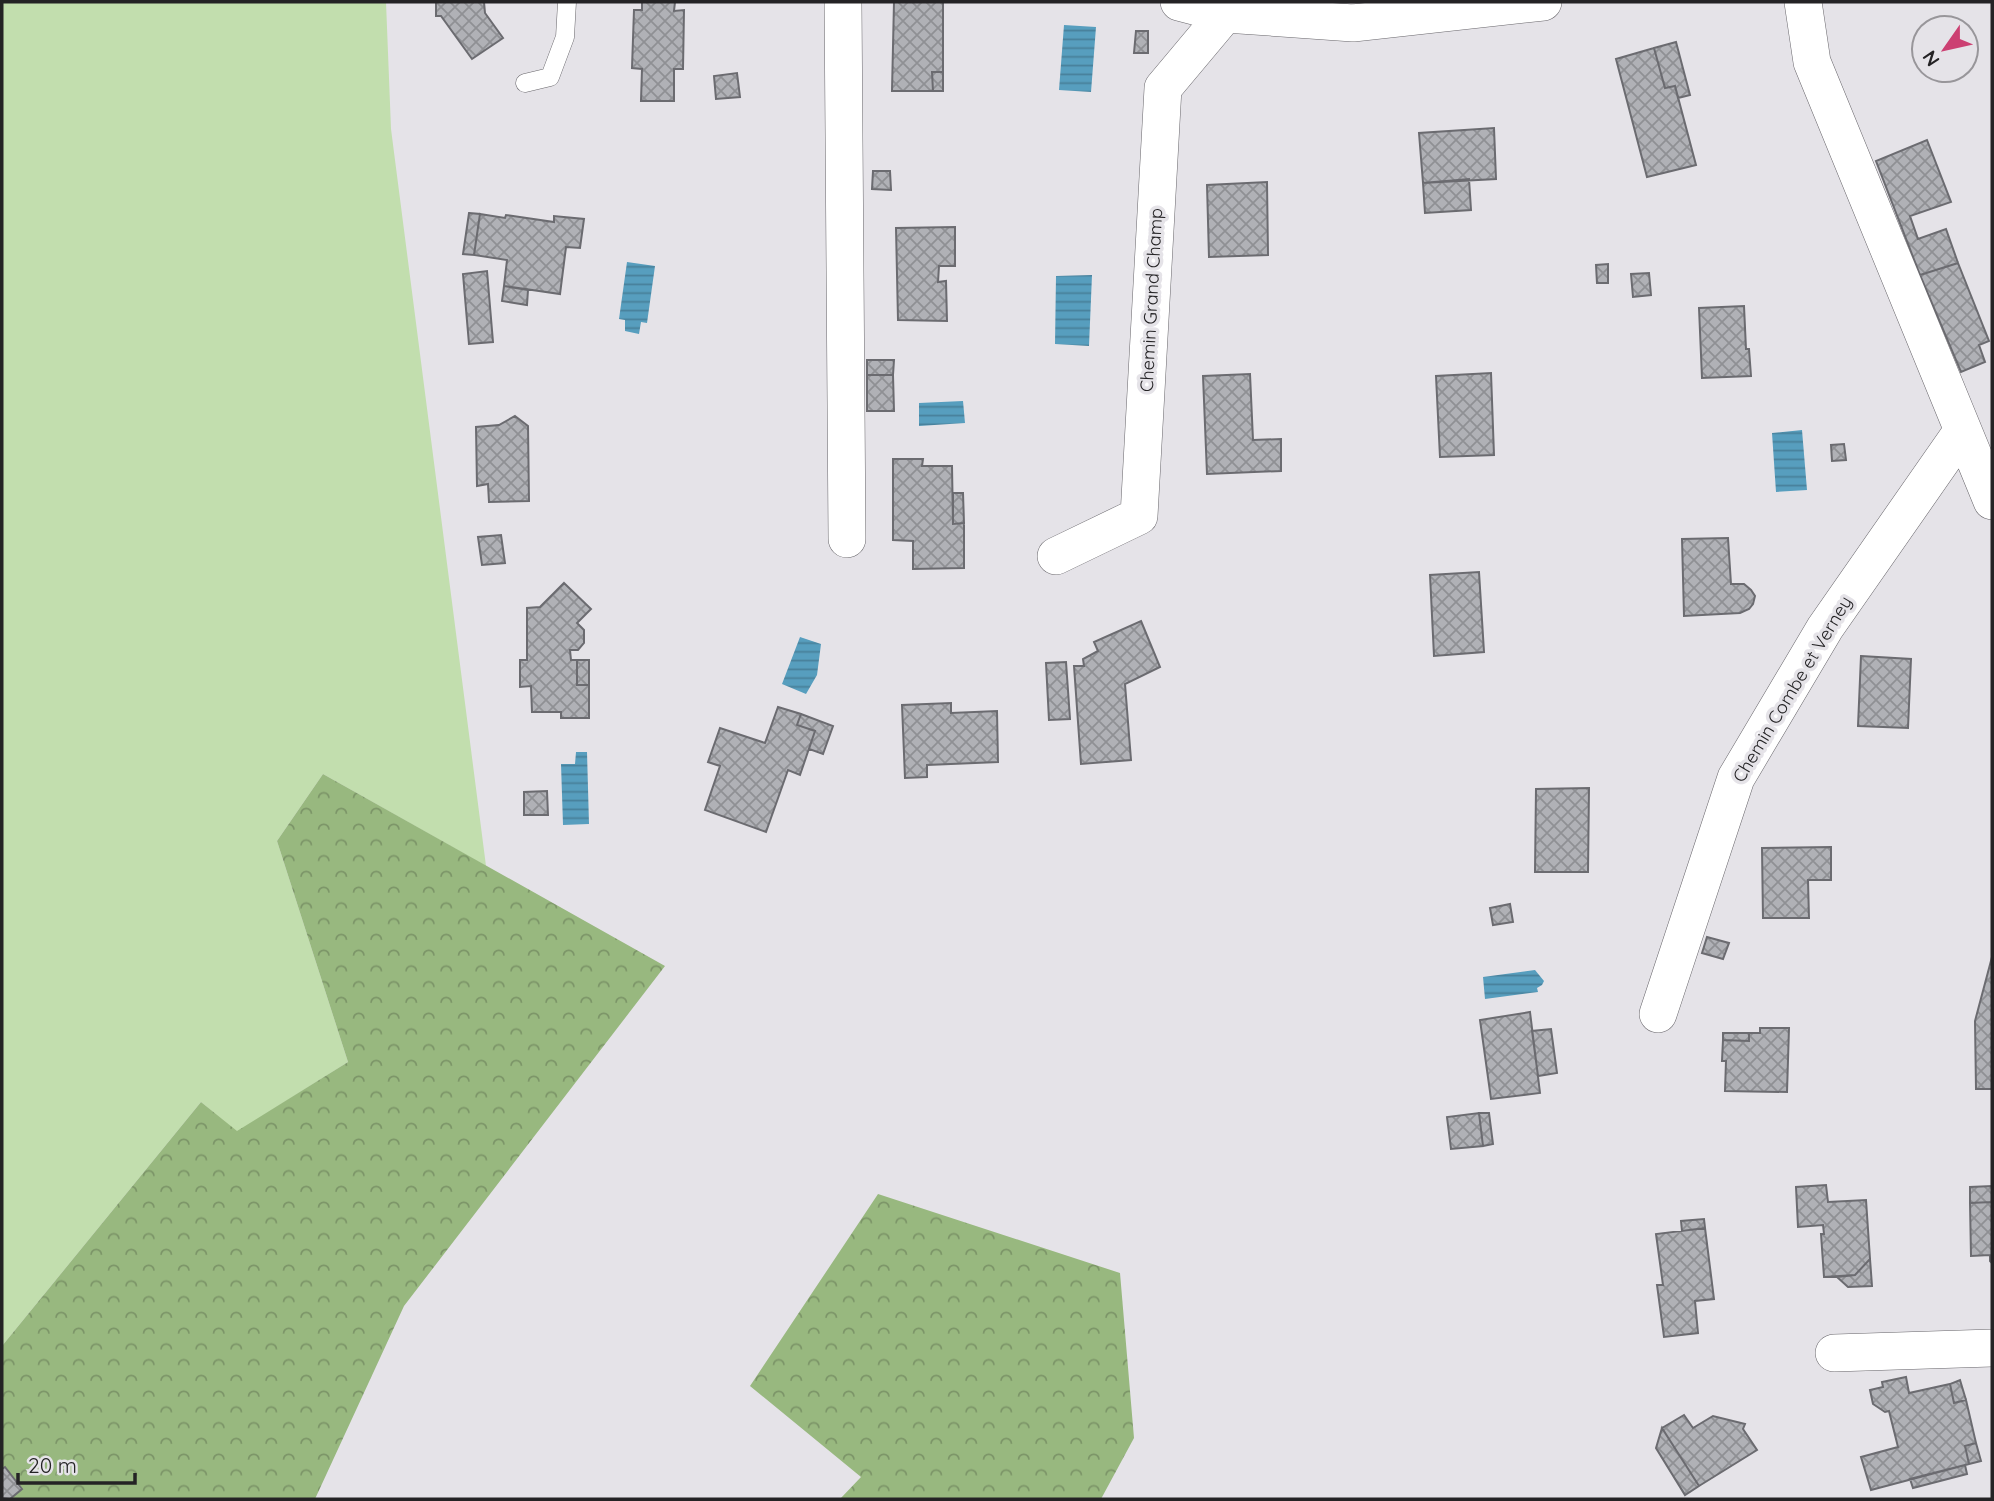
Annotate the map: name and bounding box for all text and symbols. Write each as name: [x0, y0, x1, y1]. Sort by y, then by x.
north arrow: [1910, 14, 1980, 84]
text: N: [1917, 46, 1945, 71]
street label: Chemin Grand Champ: [1135, 207, 1167, 393]
street label: Chemin Combe et Verney: [1727, 592, 1857, 786]
scale bar: [18, 1442, 135, 1486]
text: 20 m: [28, 1452, 77, 1478]

